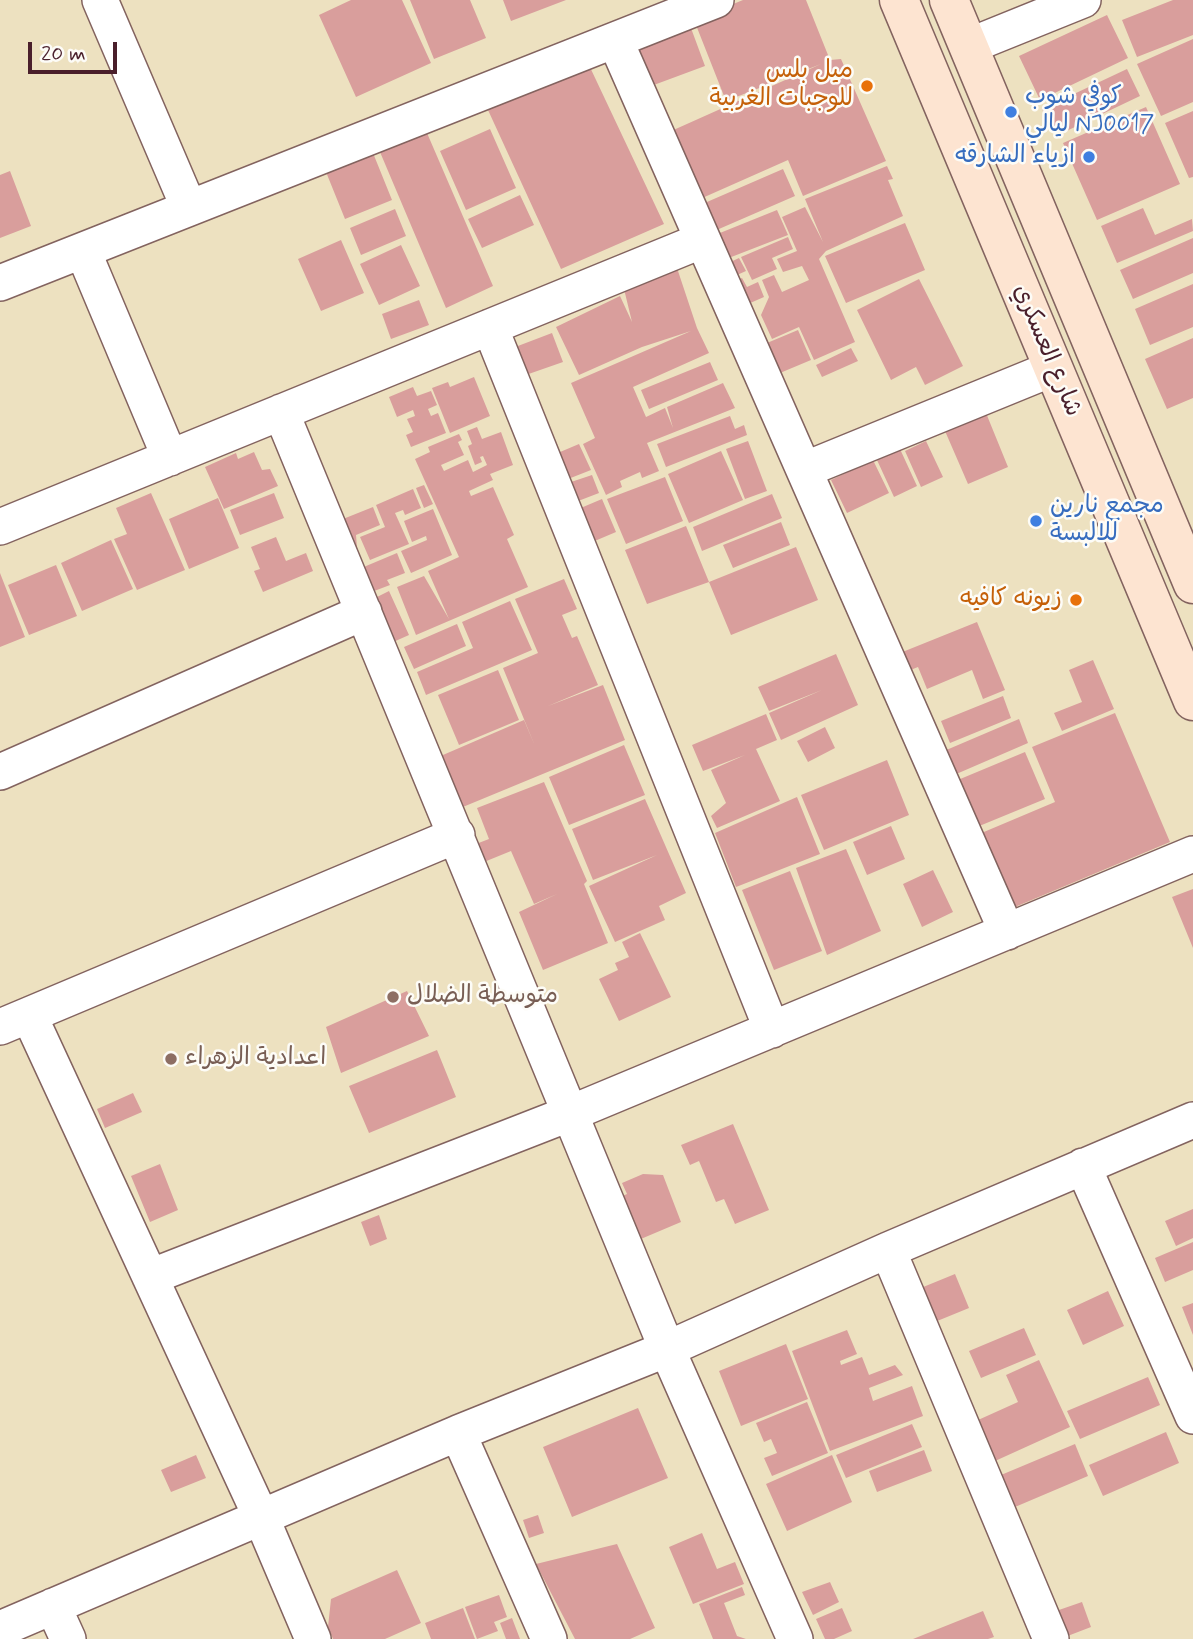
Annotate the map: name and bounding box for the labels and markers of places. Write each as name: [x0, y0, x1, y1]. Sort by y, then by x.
place label: ميل بلس للوجبات الغربية: [710, 58, 853, 114]
marker: ميل بلس للوجبات الغربية: [859, 78, 875, 94]
place label: كوفي شوب ليالي NJ0017: [1025, 84, 1154, 140]
marker: كوفي شوب ليالي NJ0017: [1003, 104, 1019, 120]
place label: ازياء الشارقه: [955, 143, 1075, 171]
marker: ازياء الشارقه: [1081, 149, 1097, 165]
place label: مجمع نارين للالبسة: [1050, 493, 1164, 549]
marker: مجمع نارين للالبسة: [1028, 513, 1044, 529]
place label: زيونه كافيه: [960, 586, 1062, 614]
marker: زيونه كافيه: [1068, 592, 1084, 608]
place label: متوسطة الضلال: [407, 983, 558, 1011]
marker: متوسطة الضلال: [385, 989, 401, 1005]
place label: اعدادية الزهراء: [185, 1045, 326, 1073]
marker: اعدادية الزهراء: [163, 1051, 179, 1067]

